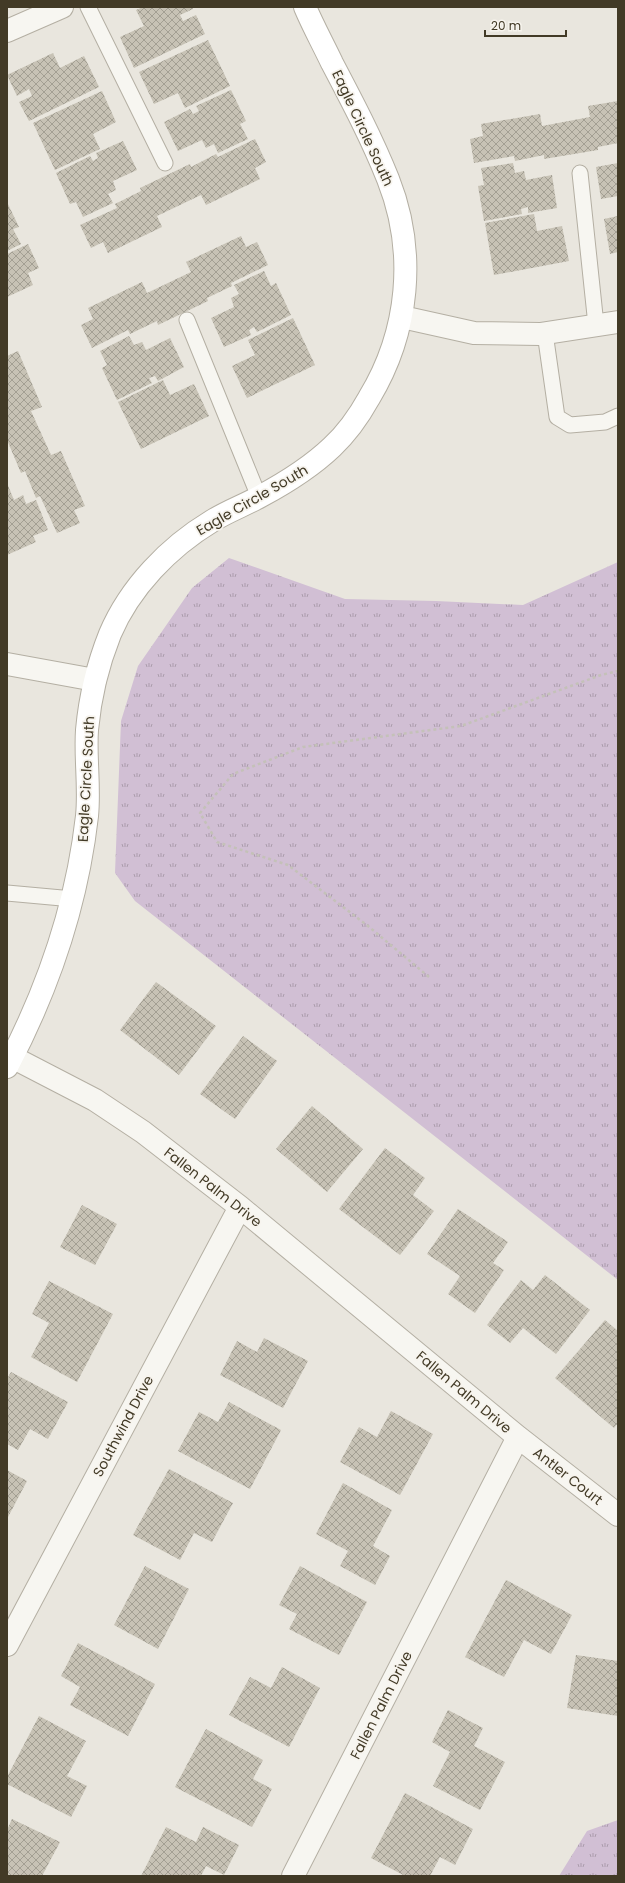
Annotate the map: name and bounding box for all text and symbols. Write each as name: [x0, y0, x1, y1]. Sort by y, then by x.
scale bar: [485, 12, 566, 38]
text: 20 m: [491, 17, 521, 34]
street label: Eagle Circle South: [327, 67, 399, 189]
street label: Eagle Circle South: [192, 460, 312, 540]
street label: Eagle Circle South: [73, 716, 99, 842]
street label: Fallen Palm Drive: [160, 1142, 266, 1232]
street label: Fallen Palm Drive: [412, 1346, 516, 1438]
street label: Southwind Drive: [88, 1371, 158, 1480]
street label: Antler Court: [529, 1442, 607, 1510]
street label: Fallen Palm Drive: [345, 1647, 417, 1763]

